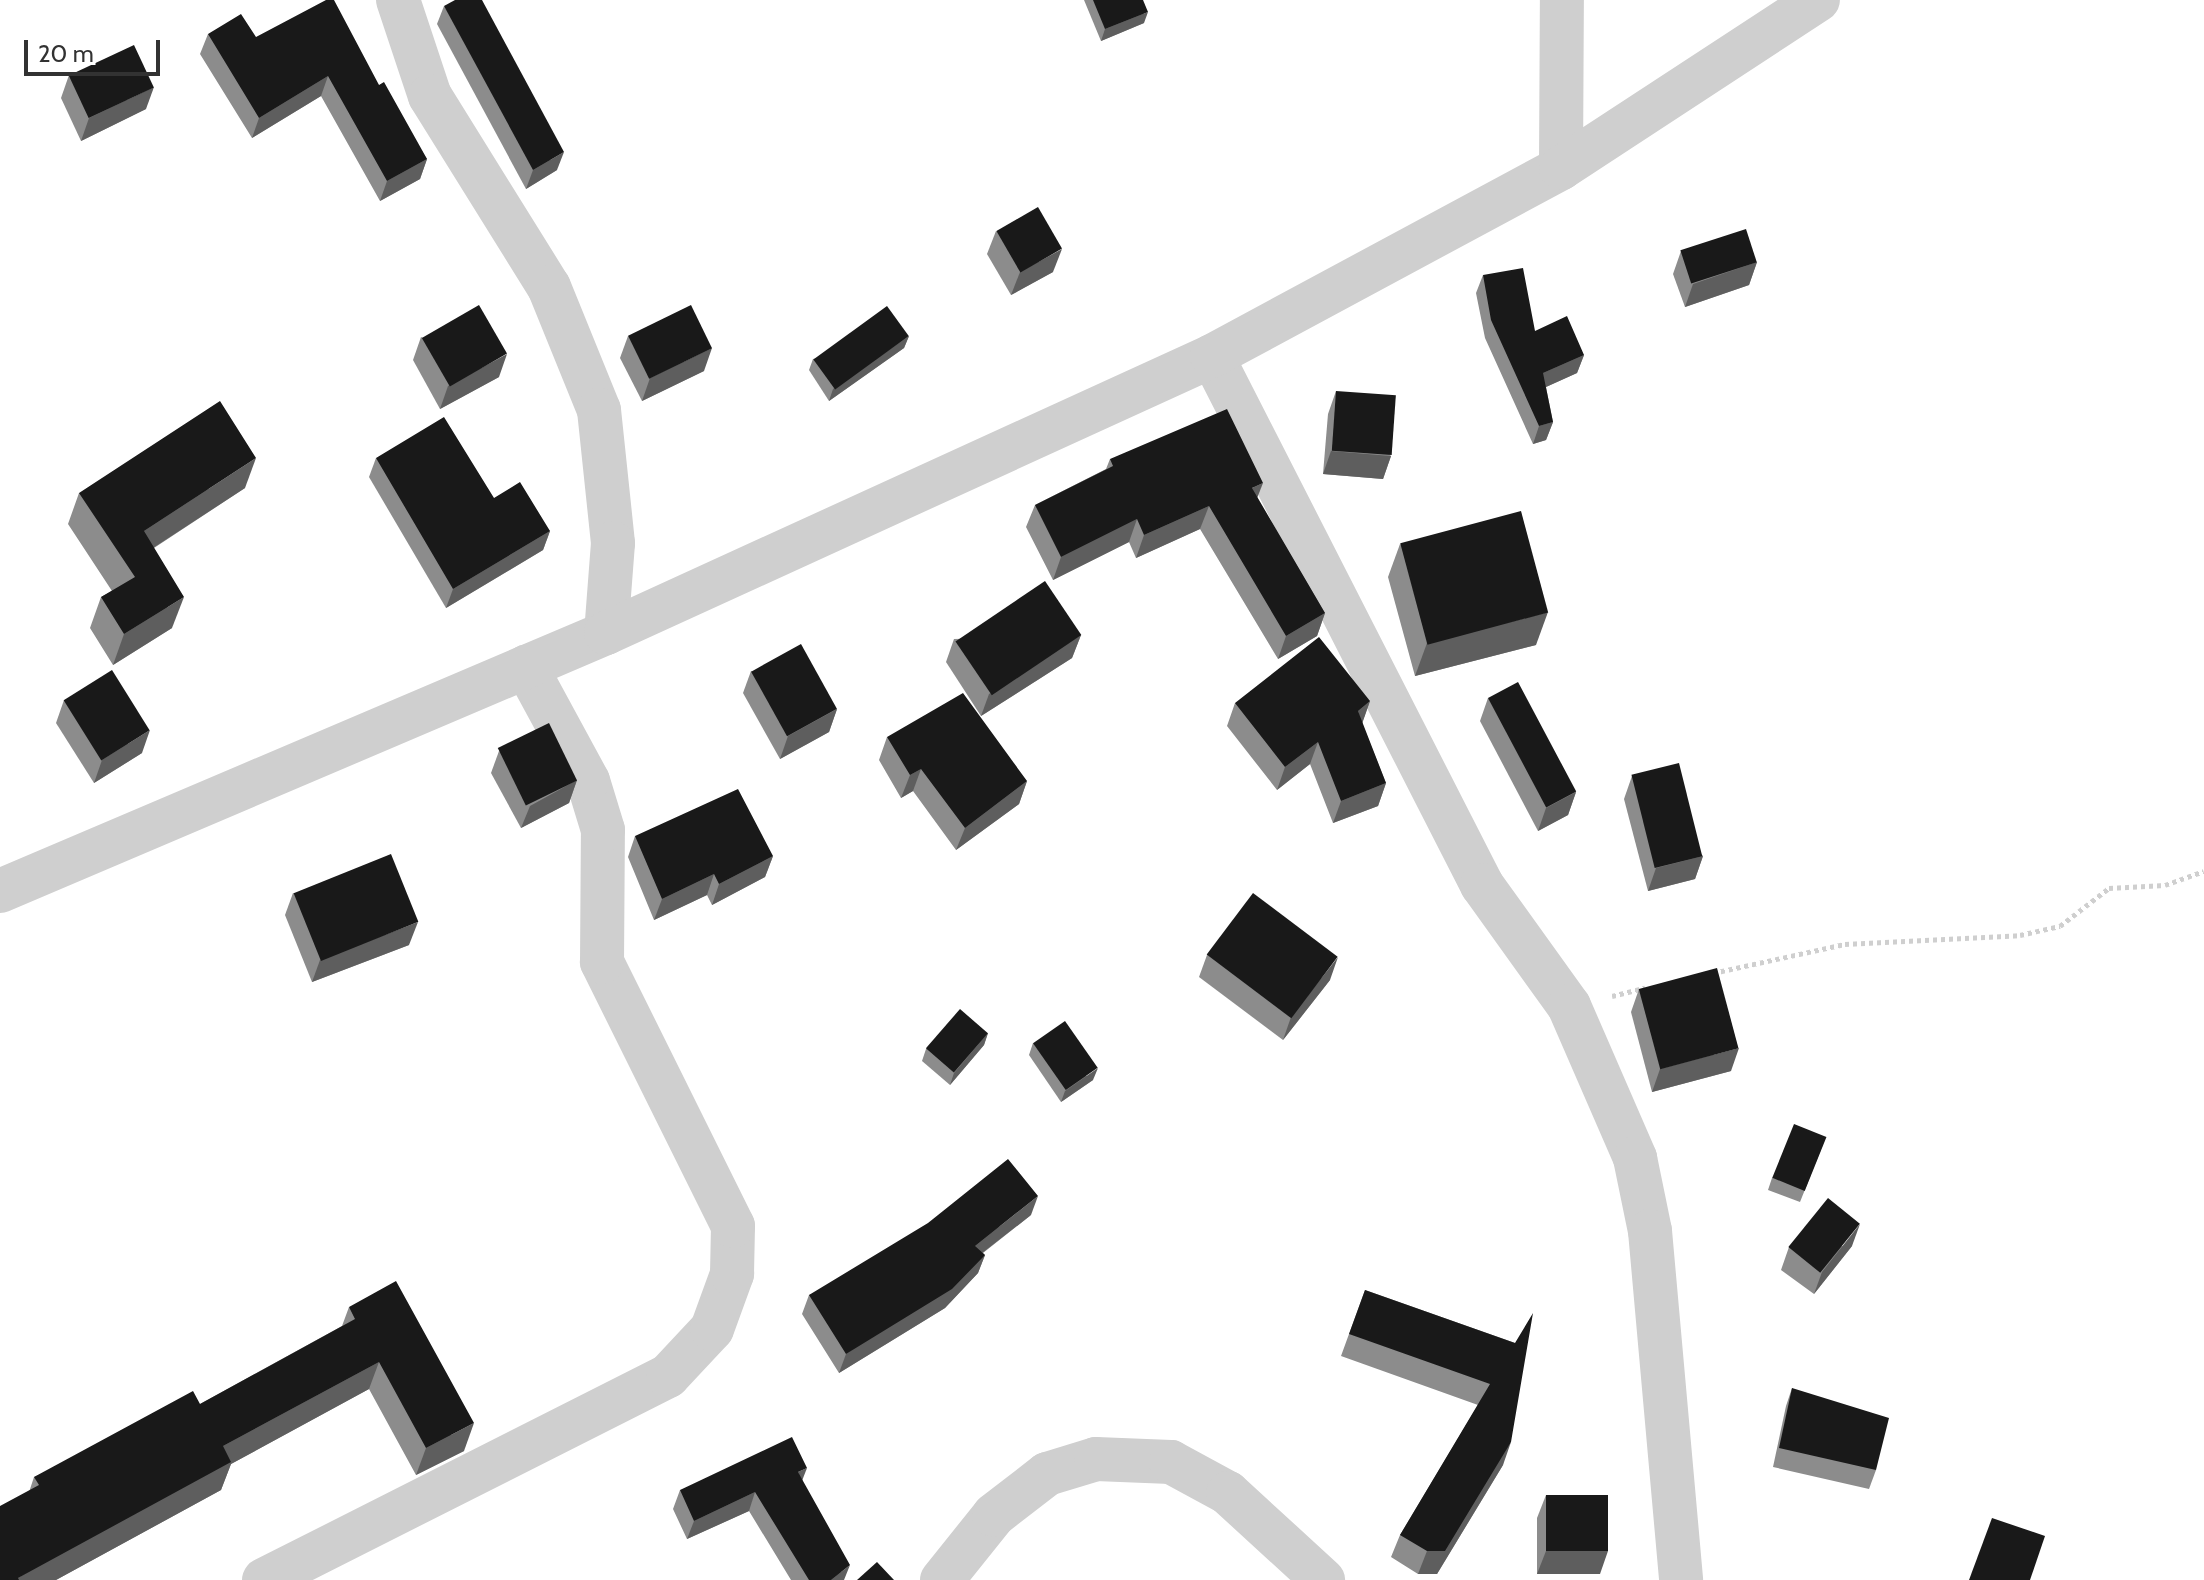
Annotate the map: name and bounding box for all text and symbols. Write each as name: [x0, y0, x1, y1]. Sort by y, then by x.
scale bar: [28, 24, 164, 74]
text: 20 m: [38, 39, 94, 68]

